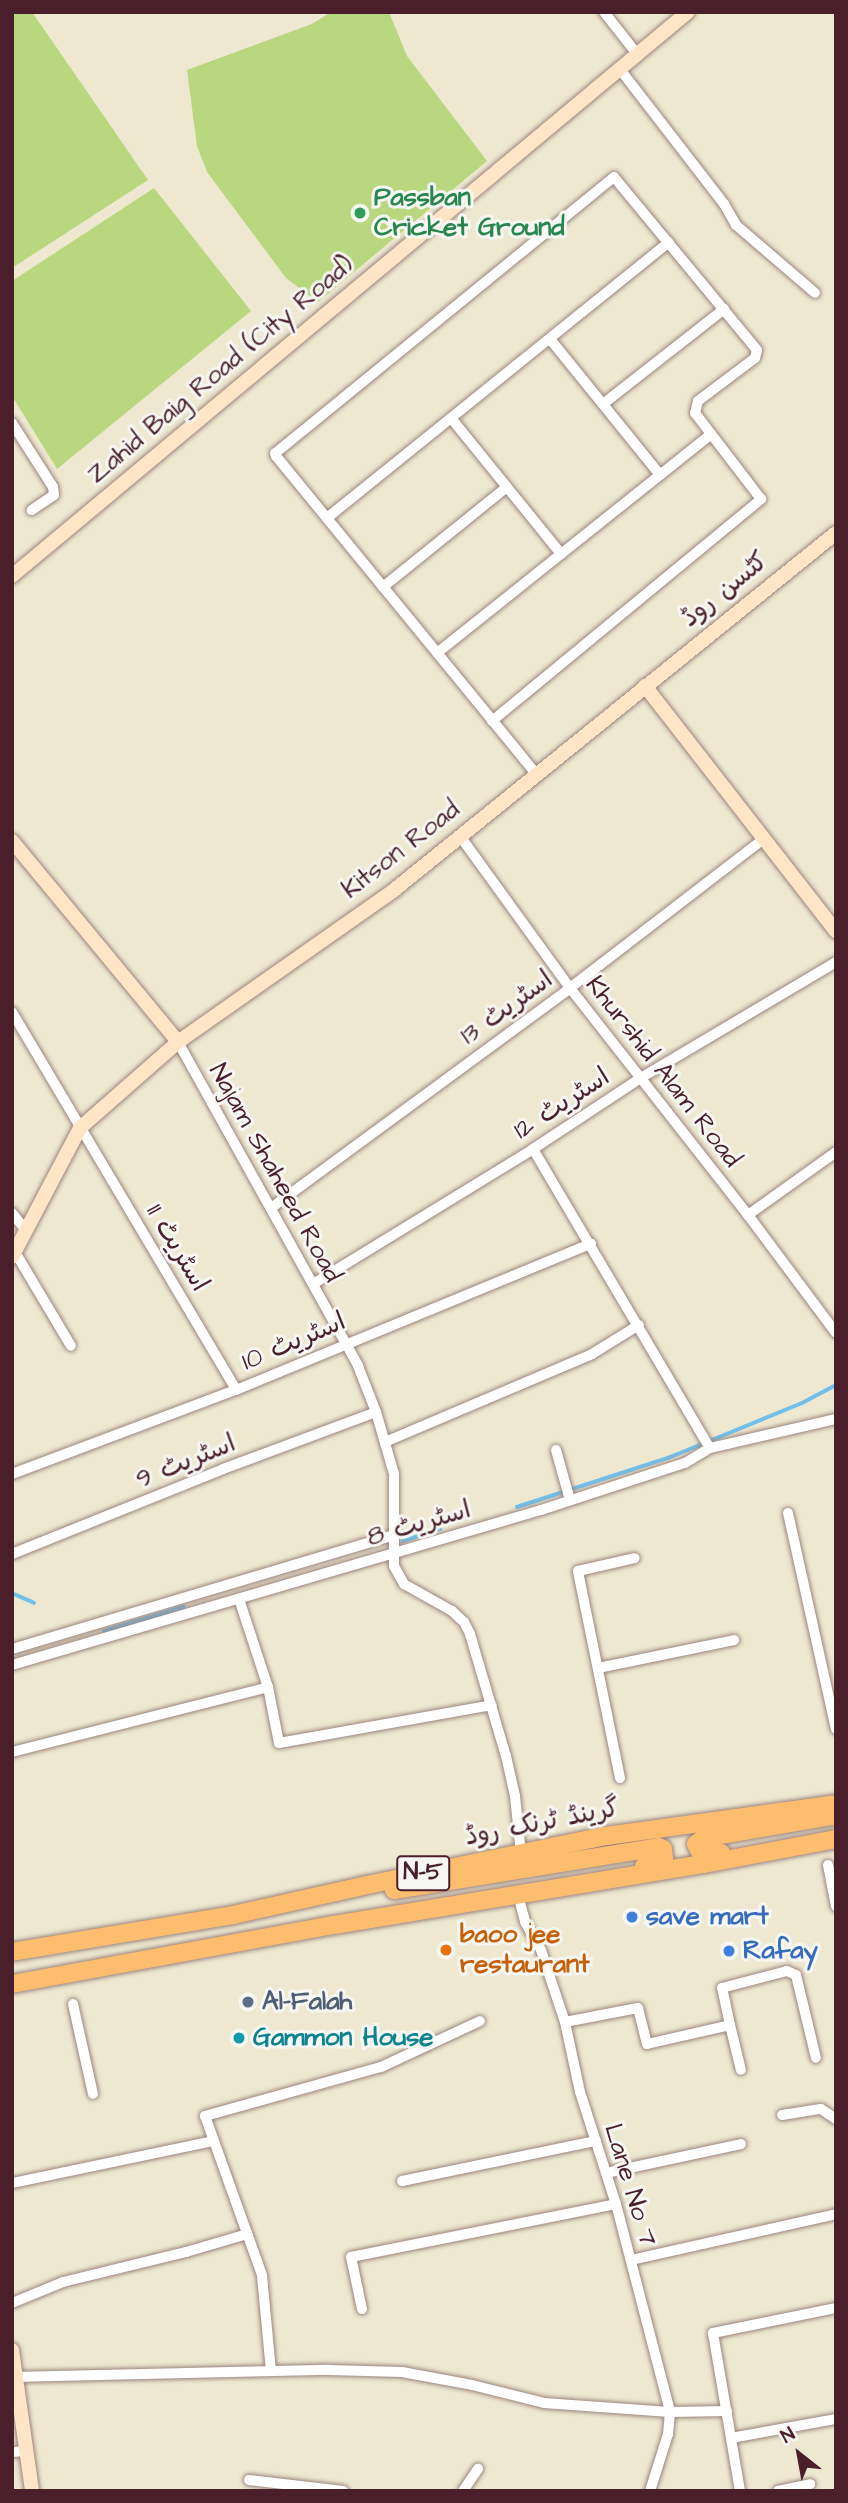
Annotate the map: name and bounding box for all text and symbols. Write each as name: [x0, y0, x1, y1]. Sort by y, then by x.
place label: Passban Cricket Ground: [374, 182, 565, 244]
marker: Passban Cricket Ground: [352, 205, 368, 221]
street label: Zahid Baig Road (City Road): [82, 249, 360, 491]
street label: کٹسن روڈ: [675, 546, 775, 634]
street label: Kitson Road: [336, 794, 466, 906]
street label: اسٹریٹ 13: [455, 964, 559, 1052]
street label: Khurshid Alam Road: [579, 970, 747, 1174]
street label: Najam Shaheed Road: [202, 1058, 348, 1288]
street label: اسٹریٹ 12: [508, 1062, 616, 1146]
street label: اسٹریٹ 11: [139, 1199, 215, 1297]
street label: اسٹریٹ 10: [238, 1306, 350, 1378]
street label: اسٹریٹ 9: [132, 1428, 240, 1496]
street label: اسٹریٹ 8: [363, 1494, 475, 1554]
street label: گرینڈ ٹرنک روڈ: [462, 1793, 622, 1853]
road number: N-5: [395, 1852, 451, 1894]
place label: save mart: [646, 1901, 769, 1933]
marker: save mart: [624, 1909, 640, 1925]
place label: baoo jee restaurant: [460, 1919, 589, 1980]
place label: Rafay: [743, 1935, 818, 1967]
marker: baoo jee restaurant: [438, 1942, 454, 1958]
marker: Rafay: [721, 1943, 737, 1959]
place label: Al-Falah: [262, 1986, 352, 2018]
marker: Al-Falah: [240, 1994, 256, 2010]
place label: Gammon House: [253, 2022, 433, 2054]
marker: Gammon House: [231, 2030, 247, 2046]
street label: Lane No 7: [597, 2120, 663, 2250]
north arrow: [764, 2419, 834, 2489]
text: N: [776, 2421, 800, 2450]

